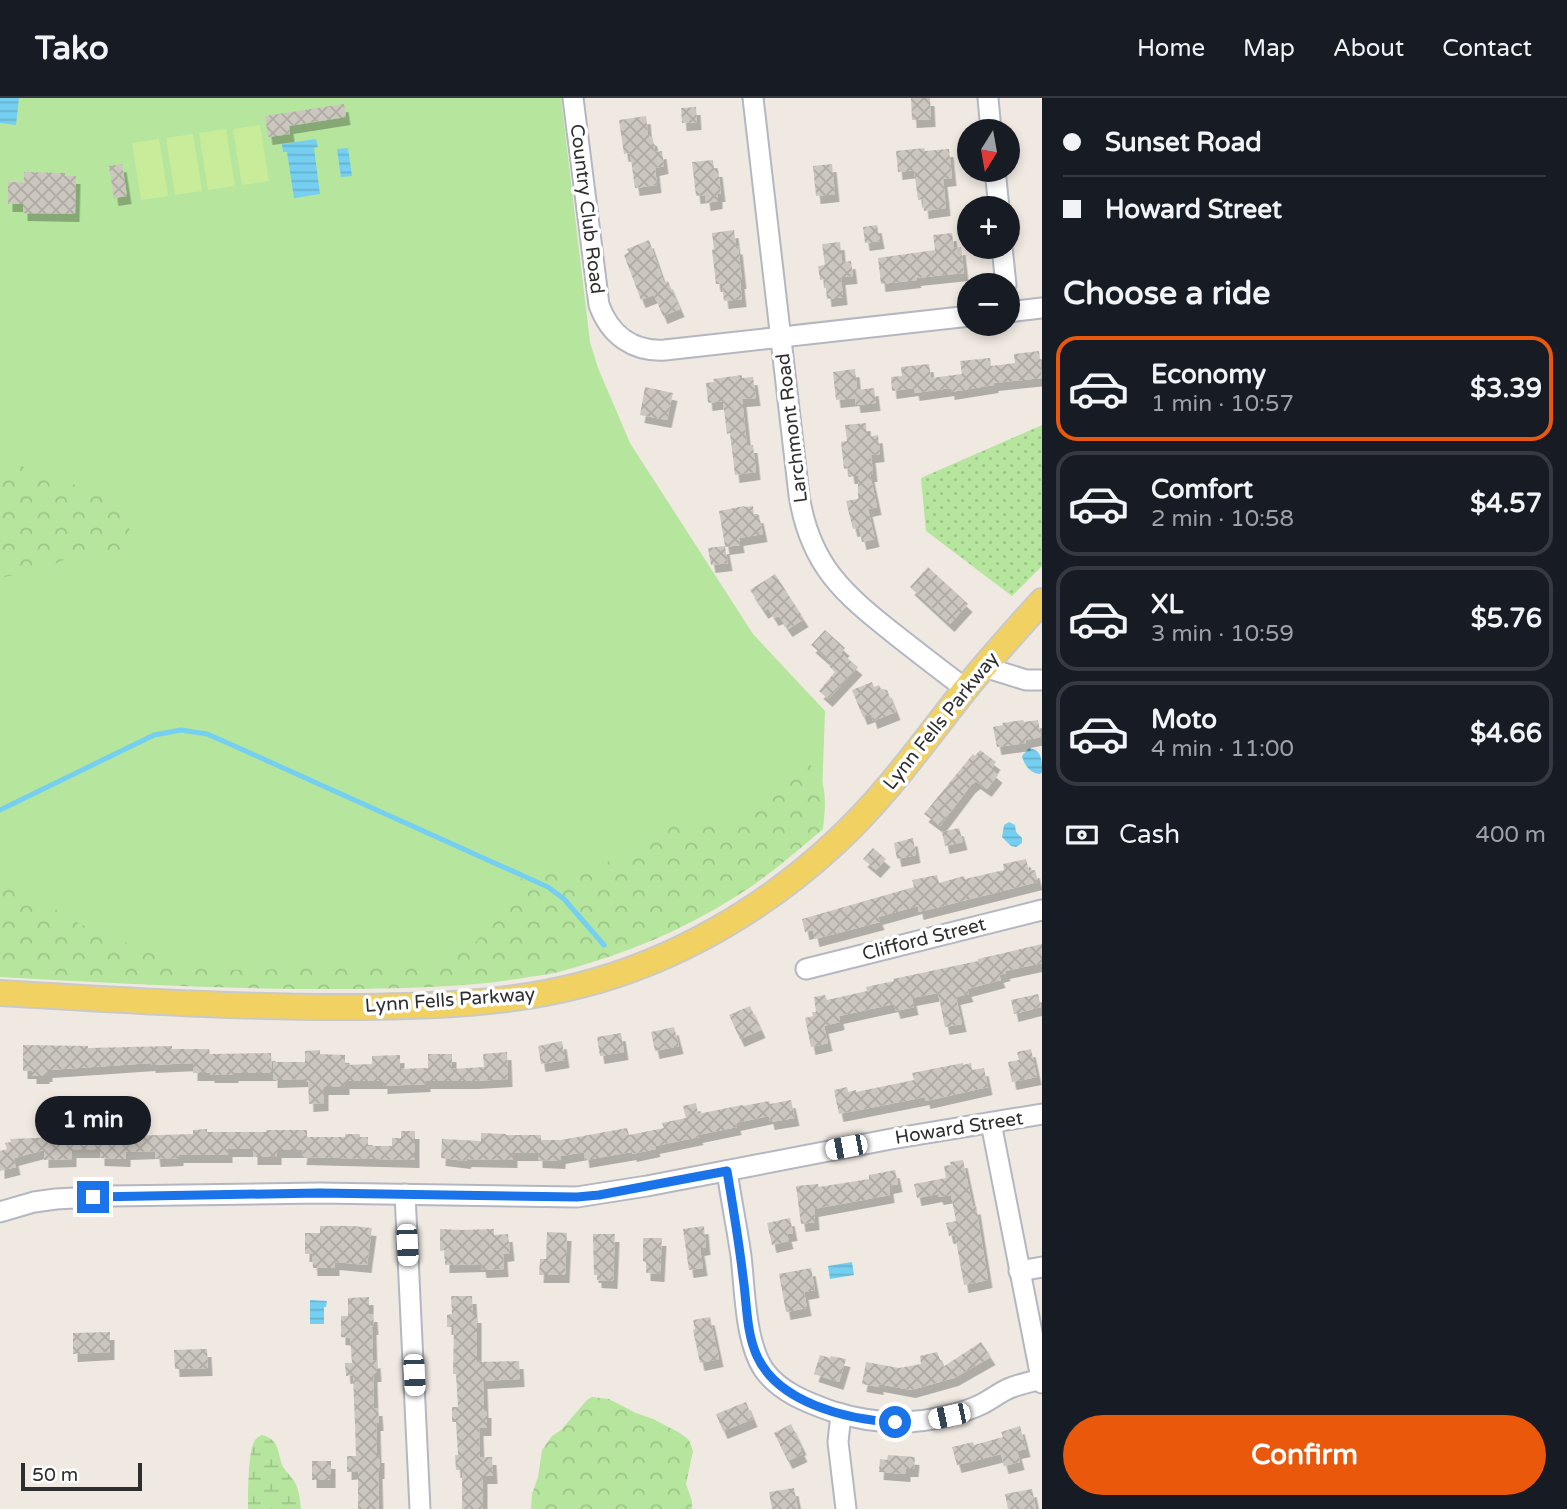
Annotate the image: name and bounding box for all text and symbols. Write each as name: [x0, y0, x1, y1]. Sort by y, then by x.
text: Tako: [35, 29, 109, 68]
text: Home: [1137, 34, 1205, 63]
text: Map: [1243, 34, 1295, 63]
text: About: [1333, 34, 1404, 63]
text: Contact: [1442, 34, 1532, 63]
north arrow: [957, 119, 1020, 182]
map controls: [957, 119, 1020, 336]
street label: Country Club Road: [566, 123, 608, 295]
text: Sunset Road: [1105, 127, 1262, 158]
text: Howard Street: [1105, 194, 1282, 225]
button: +: [957, 196, 1020, 259]
button: −: [957, 273, 1020, 336]
text: Choose a ride: [1063, 275, 1270, 313]
street label: Larchmont Road: [772, 352, 812, 504]
icon: car: [1067, 357, 1130, 420]
text: Economy: [1151, 359, 1266, 390]
text: $3.39: [1470, 373, 1542, 404]
text: 1 min · 10:57: [1151, 390, 1294, 418]
icon: car: [1067, 472, 1130, 535]
text: Comfort: [1151, 474, 1253, 505]
text: $4.57: [1470, 488, 1542, 519]
text: 2 min · 10:58: [1151, 505, 1294, 533]
icon: car: [1067, 587, 1130, 650]
text: XL: [1151, 589, 1183, 620]
text: $5.76: [1471, 603, 1542, 634]
text: 3 min · 10:59: [1151, 620, 1294, 648]
street label: Lynn Fells Parkway: [879, 648, 1003, 794]
icon: car: [1067, 702, 1130, 765]
text: Moto: [1151, 704, 1217, 735]
text: $4.66: [1470, 718, 1542, 749]
text: 4 min · 11:00: [1151, 735, 1294, 763]
icon: cash: [1063, 816, 1101, 854]
text: Cash: [1119, 819, 1180, 850]
text: 400 m: [1476, 821, 1546, 849]
street label: Clifford Street: [860, 913, 988, 965]
street label: Lynn Fells Parkway: [364, 983, 536, 1017]
callout: 1 min: [35, 1096, 151, 1144]
text: 1 min: [62, 1106, 124, 1134]
street label: Howard Street: [893, 1107, 1025, 1149]
car: [824, 1133, 869, 1161]
route end: [77, 1181, 109, 1213]
car: [396, 1223, 419, 1267]
car: [403, 1353, 426, 1397]
car: [927, 1401, 972, 1431]
route start: [879, 1406, 911, 1438]
button: Confirm: [1063, 1415, 1546, 1495]
scale bar: [21, 1460, 142, 1492]
text: 50 m: [32, 1464, 78, 1486]

